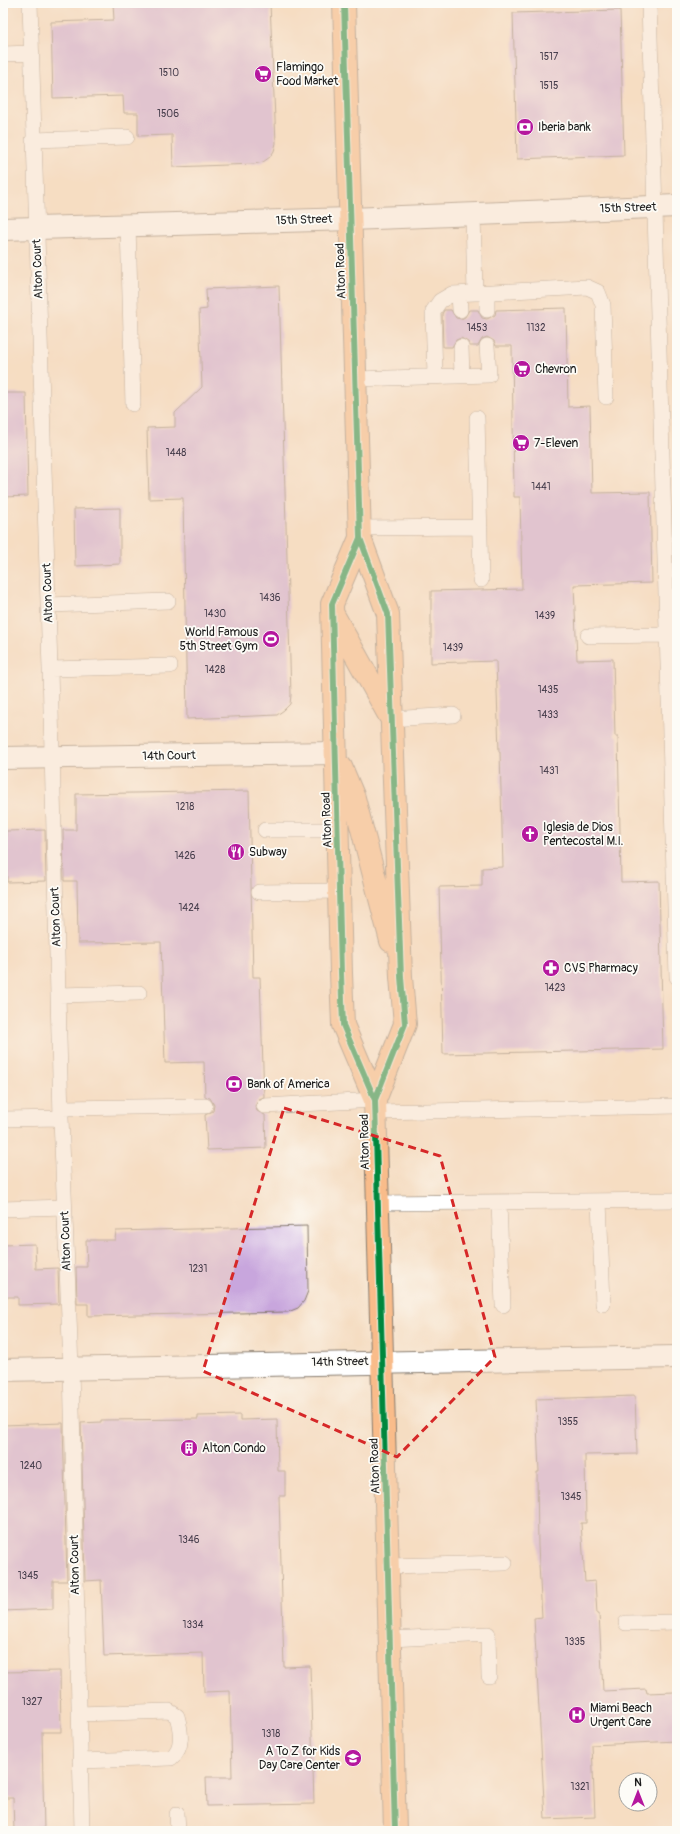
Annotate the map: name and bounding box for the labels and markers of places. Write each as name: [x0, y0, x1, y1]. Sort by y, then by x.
place label: Flamingo Food Market: [276, 60, 338, 89]
supermarket icon: Flamingo Food Market: [253, 64, 273, 84]
bank icon: Iberia bank: [515, 117, 535, 137]
place label: Iberia bank: [538, 120, 591, 135]
supermarket icon: Chevron: [512, 359, 532, 379]
place label: Chevron: [535, 362, 577, 377]
supermarket icon: 7-Eleven: [511, 433, 531, 453]
place label: 7-Eleven: [534, 436, 579, 451]
place label: World Famous 5th Street Gym: [180, 625, 259, 654]
sports icon: World Famous 5th Street Gym: [261, 629, 281, 649]
place label: Iglesia de Dios Pentecostal M.I.: [543, 820, 623, 849]
church icon: Iglesia de Dios Pentecostal M.I.: [520, 824, 540, 844]
restaurant icon: Subway: [226, 842, 246, 862]
place label: Subway: [249, 845, 287, 860]
pharmacy icon: CVS Pharmacy: [541, 958, 561, 978]
place label: CVS Pharmacy: [564, 961, 638, 976]
bank icon: Bank of America: [224, 1074, 244, 1094]
place label: Bank of America: [247, 1077, 330, 1092]
building icon: Alton Condo: [179, 1438, 199, 1458]
place label: Alton Condo: [202, 1441, 266, 1456]
place label: Miami Beach Urgent Care: [590, 1701, 652, 1730]
hospital icon: Miami Beach Urgent Care: [567, 1705, 587, 1725]
place label: A To Z for Kids Day Care Center: [259, 1744, 341, 1773]
school or university icon: A To Z for Kids Day Care Center: [343, 1748, 363, 1768]

